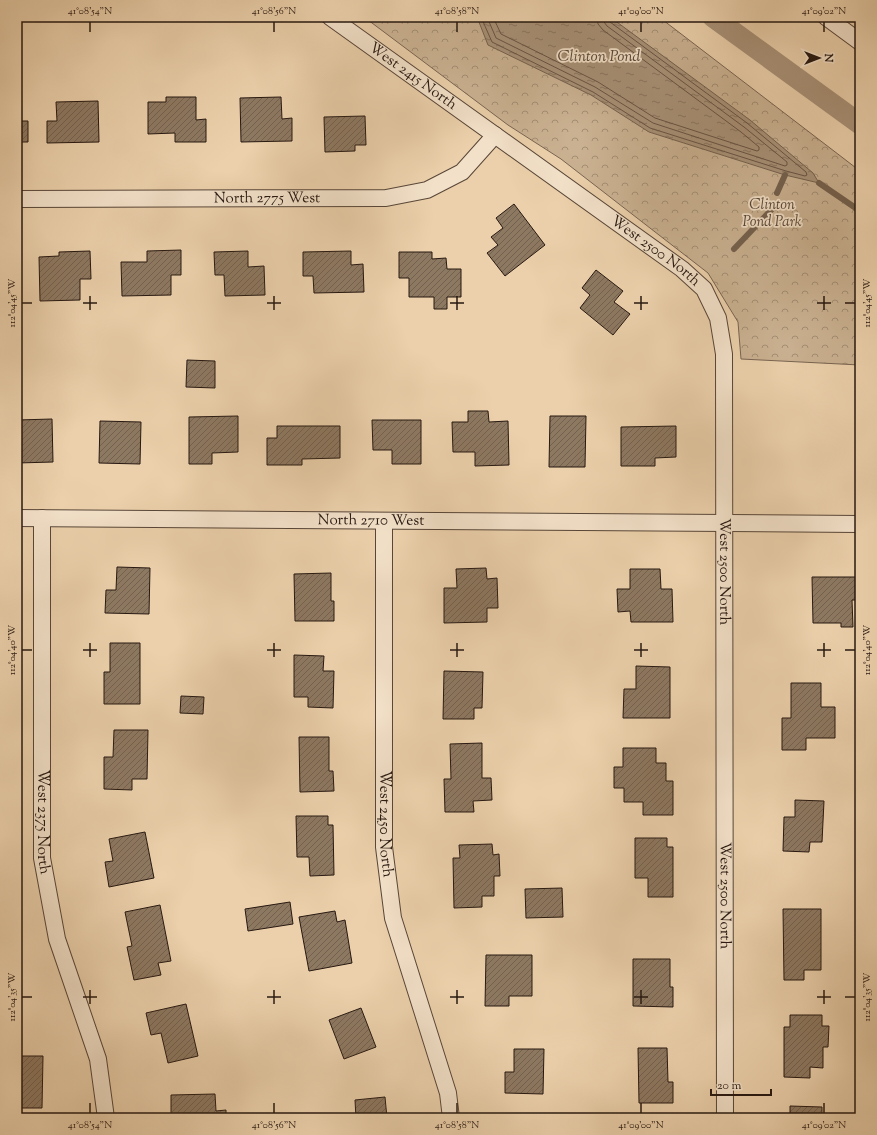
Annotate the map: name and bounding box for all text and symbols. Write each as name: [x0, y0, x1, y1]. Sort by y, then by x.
text: 41°08'54"N: [68, 4, 112, 19]
text: 41°08'56"N: [252, 4, 296, 19]
text: 41°08'58"N: [435, 4, 479, 19]
text: 41°09'00"N: [618, 4, 664, 19]
text: 41°09'02"N: [802, 4, 846, 19]
street label: West 2415 North: [365, 38, 462, 115]
north arrow: [799, 38, 839, 78]
water label: Clinton Pond: [557, 46, 641, 69]
text: N: [820, 53, 836, 63]
street label: North 2775 West: [214, 188, 320, 209]
park label: Clinton Pond Park: [743, 195, 802, 233]
street label: West 2500 North: [606, 211, 705, 292]
text: 112°04'45"W: [5, 279, 20, 327]
text: 112°04'45"W: [860, 279, 875, 327]
street label: North 2710 West: [318, 510, 424, 531]
street label: West 2500 North: [714, 518, 735, 626]
text: 112°04'40"W: [5, 625, 20, 675]
text: 112°04'40"W: [860, 625, 875, 675]
street label: West 2375 North: [32, 770, 55, 876]
street label: West 2450 North: [374, 771, 398, 879]
street label: West 2500 North: [714, 842, 735, 950]
text: 112°04'35"W: [5, 973, 20, 1021]
text: 112°04'35"W: [860, 973, 875, 1021]
scale bar: [711, 1071, 771, 1097]
text: 20 m: [717, 1077, 742, 1095]
text: 41°08'54"N: [68, 1118, 112, 1133]
text: 41°08'56"N: [252, 1118, 296, 1133]
text: 41°08'58"N: [435, 1118, 479, 1133]
text: 41°09'00"N: [618, 1118, 664, 1133]
text: 41°09'02"N: [802, 1118, 846, 1133]

